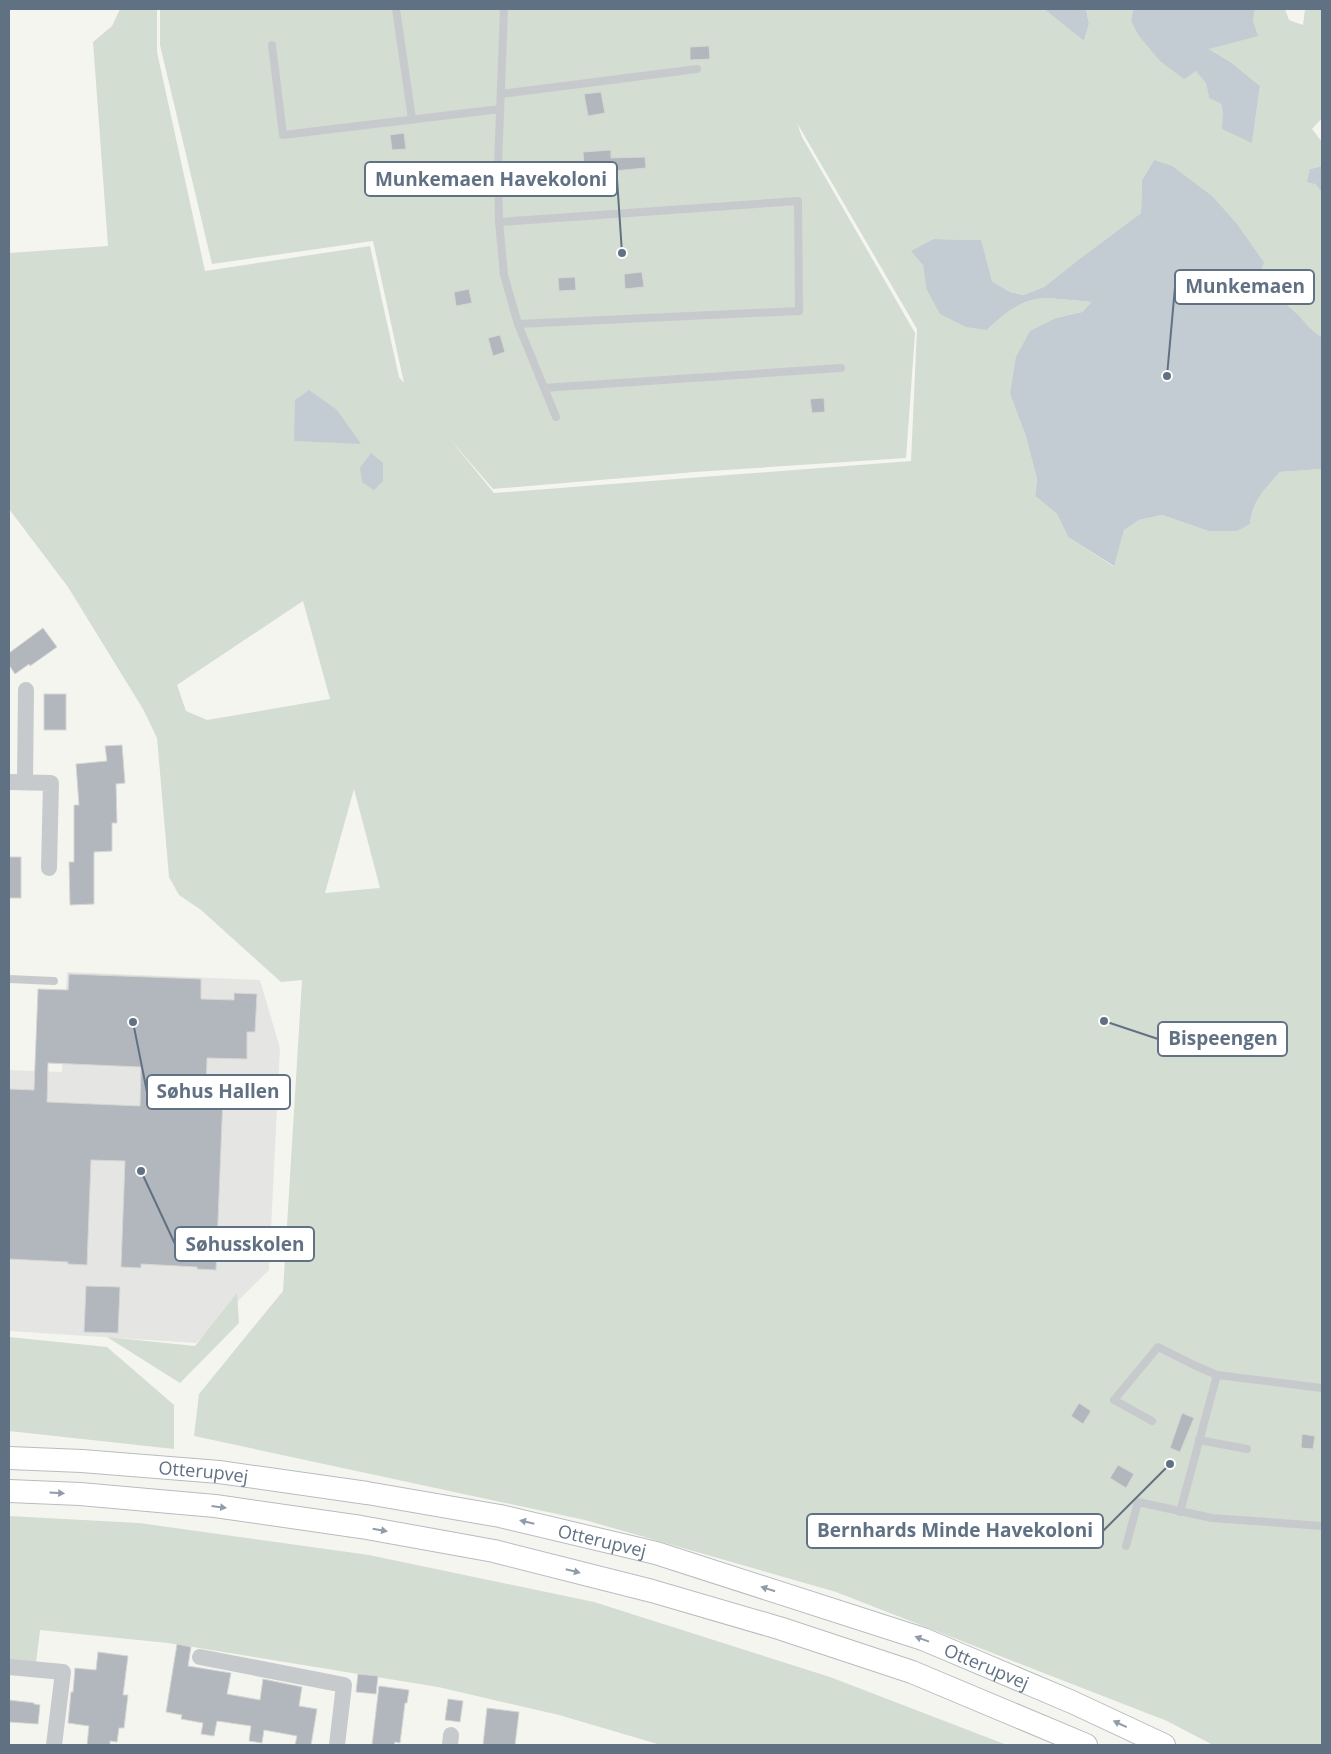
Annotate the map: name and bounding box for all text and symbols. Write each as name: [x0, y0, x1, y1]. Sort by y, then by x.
callout: Munkemaen Havekoloni: [365, 162, 617, 196]
text: Munkemaen Havekoloni: [375, 166, 607, 192]
callout: Munkemaen: [1175, 270, 1314, 304]
text: Munkemaen: [1185, 273, 1305, 299]
callout: Bispeengen: [1158, 1022, 1287, 1056]
text: Bispeengen: [1168, 1025, 1278, 1051]
callout: Søhus Hallen: [147, 1075, 290, 1109]
text: Søhus Hallen: [157, 1078, 279, 1104]
callout: Søhusskolen: [175, 1227, 314, 1261]
text: Søhusskolen: [185, 1231, 305, 1257]
street label: Otterupvej: [158, 1455, 250, 1488]
one-way arrow: [50, 1490, 66, 1498]
one-way arrow: [212, 1503, 228, 1511]
callout: Bernhards Minde Havekoloni: [807, 1514, 1103, 1548]
text: Bernhards Minde Havekoloni: [817, 1517, 1093, 1543]
one-way arrow: [520, 1518, 535, 1526]
street label: Otterupvej: [556, 1518, 649, 1562]
one-way arrow: [373, 1527, 389, 1535]
one-way arrow: [566, 1567, 581, 1575]
one-way arrow: [760, 1584, 775, 1592]
one-way arrow: [914, 1635, 929, 1643]
street label: Otterupvej: [941, 1637, 1033, 1695]
one-way arrow: [1113, 1720, 1127, 1728]

